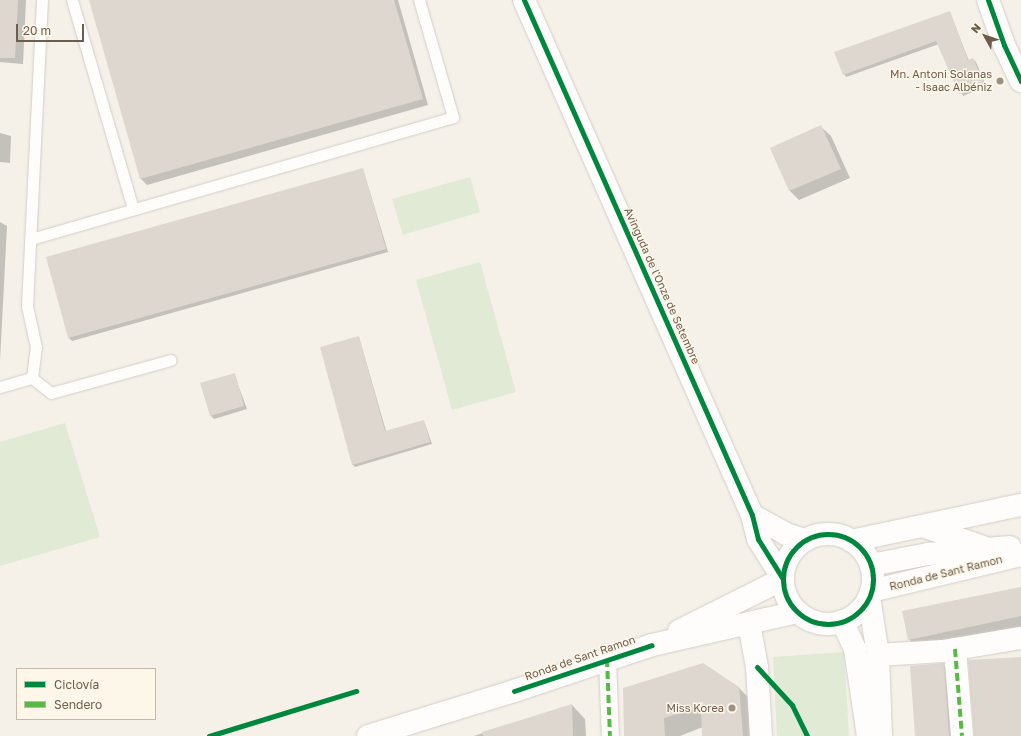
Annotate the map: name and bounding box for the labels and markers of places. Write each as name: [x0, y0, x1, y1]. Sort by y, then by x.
place label: Mn. Antoni Solanas - Isaac Albéniz: [890, 68, 992, 94]
marker: Mn. Antoni Solanas - Isaac Albéniz: [995, 76, 1005, 86]
place label: Miss Korea: [666, 701, 724, 715]
marker: Miss Korea: [727, 703, 737, 713]

